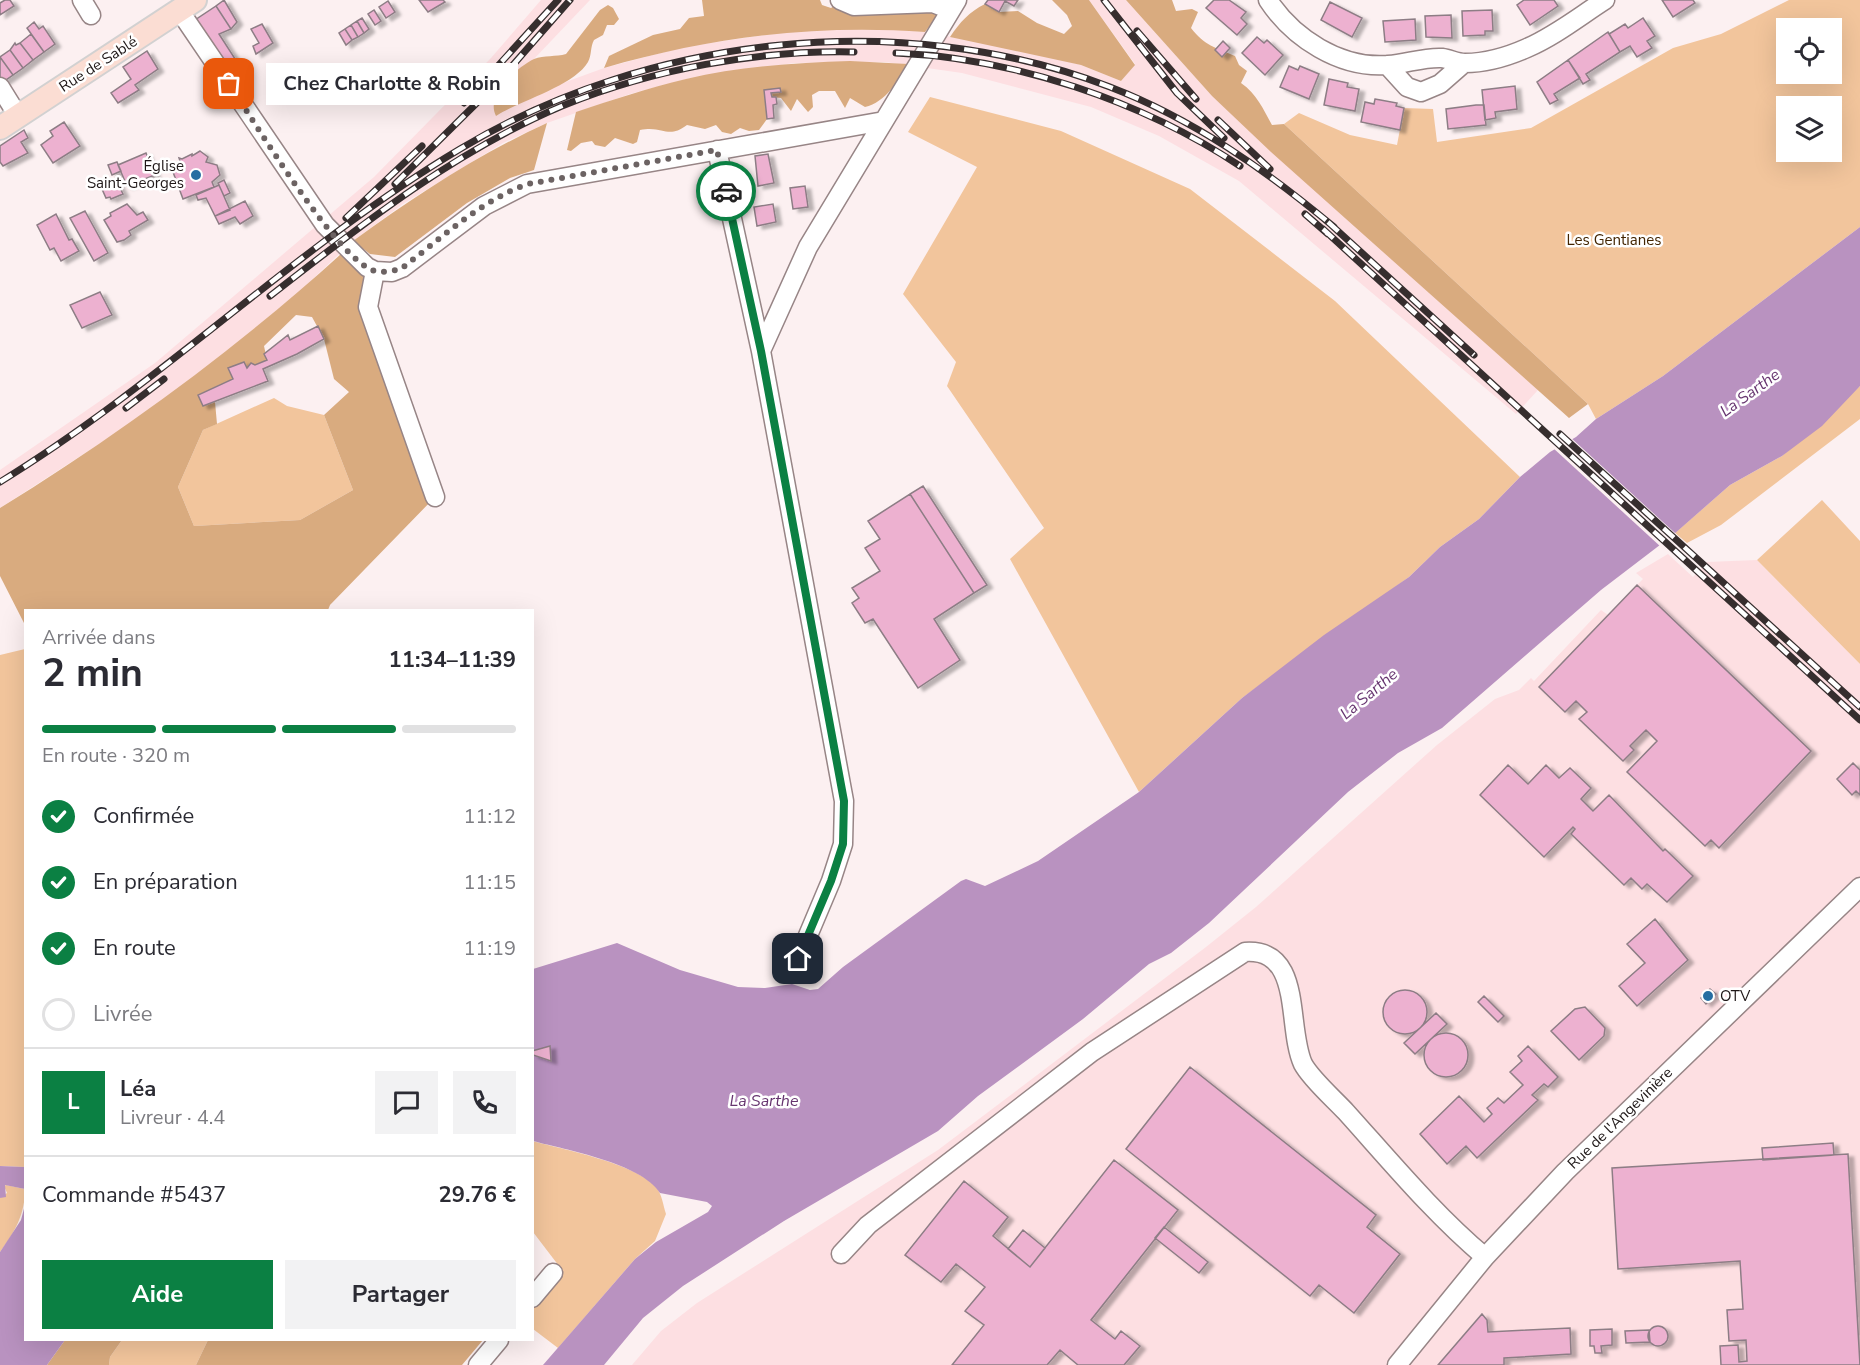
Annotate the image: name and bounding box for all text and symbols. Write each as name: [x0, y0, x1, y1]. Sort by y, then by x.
map controls: [1776, 18, 1842, 162]
button: locate: [1776, 18, 1842, 84]
street label: Rue de Sablé: [55, 31, 141, 97]
pin: [203, 58, 254, 109]
callout: Chez Charlotte & Robin: [265, 63, 517, 105]
icon: bag: [212, 67, 245, 100]
text: Chez Charlotte & Robin: [283, 70, 501, 97]
button: layers: [1776, 96, 1842, 162]
place label: Église Saint-Georges: [87, 156, 184, 193]
courier: [696, 161, 756, 221]
marker: Église Saint-Georges: [189, 168, 203, 182]
icon: car: [710, 175, 743, 208]
park label: Les Gentianes: [1567, 230, 1661, 250]
water label: La Sarthe: [1716, 364, 1785, 422]
text: Arrivée dans: [42, 624, 155, 651]
text: 11:34–11:39: [388, 645, 516, 675]
text: 2 min: [42, 647, 143, 700]
water label: La Sarthe: [1336, 663, 1403, 725]
text: En route · 320 m: [42, 742, 190, 769]
icon: check: [42, 800, 75, 833]
text: Confirmée: [93, 801, 194, 831]
text: 11:12: [463, 803, 516, 830]
icon: check: [42, 866, 75, 899]
text: En préparation: [93, 867, 238, 897]
text: 11:15: [463, 869, 516, 896]
icon: check: [42, 932, 75, 965]
text: En route: [93, 933, 176, 963]
pin: [772, 933, 823, 984]
text: 11:19: [463, 935, 516, 962]
icon: home: [781, 942, 814, 975]
place label: OTV: [1720, 986, 1751, 1006]
marker: OTV: [1701, 989, 1715, 1003]
text: Livrée: [93, 999, 153, 1029]
street label: Rue de l'Angevinière: [1563, 1063, 1677, 1173]
button: chat: [375, 1071, 438, 1134]
button: phone: [453, 1071, 516, 1134]
text: Léa: [120, 1074, 156, 1104]
text: L: [67, 1087, 80, 1117]
water label: La Sarthe: [730, 1090, 799, 1112]
text: Livreur · 4.4: [120, 1104, 225, 1131]
text: Commande #5437: [42, 1180, 226, 1210]
text: 29.76 €: [439, 1180, 516, 1210]
button: Aide: [42, 1260, 273, 1329]
button: Partager: [285, 1260, 516, 1329]

